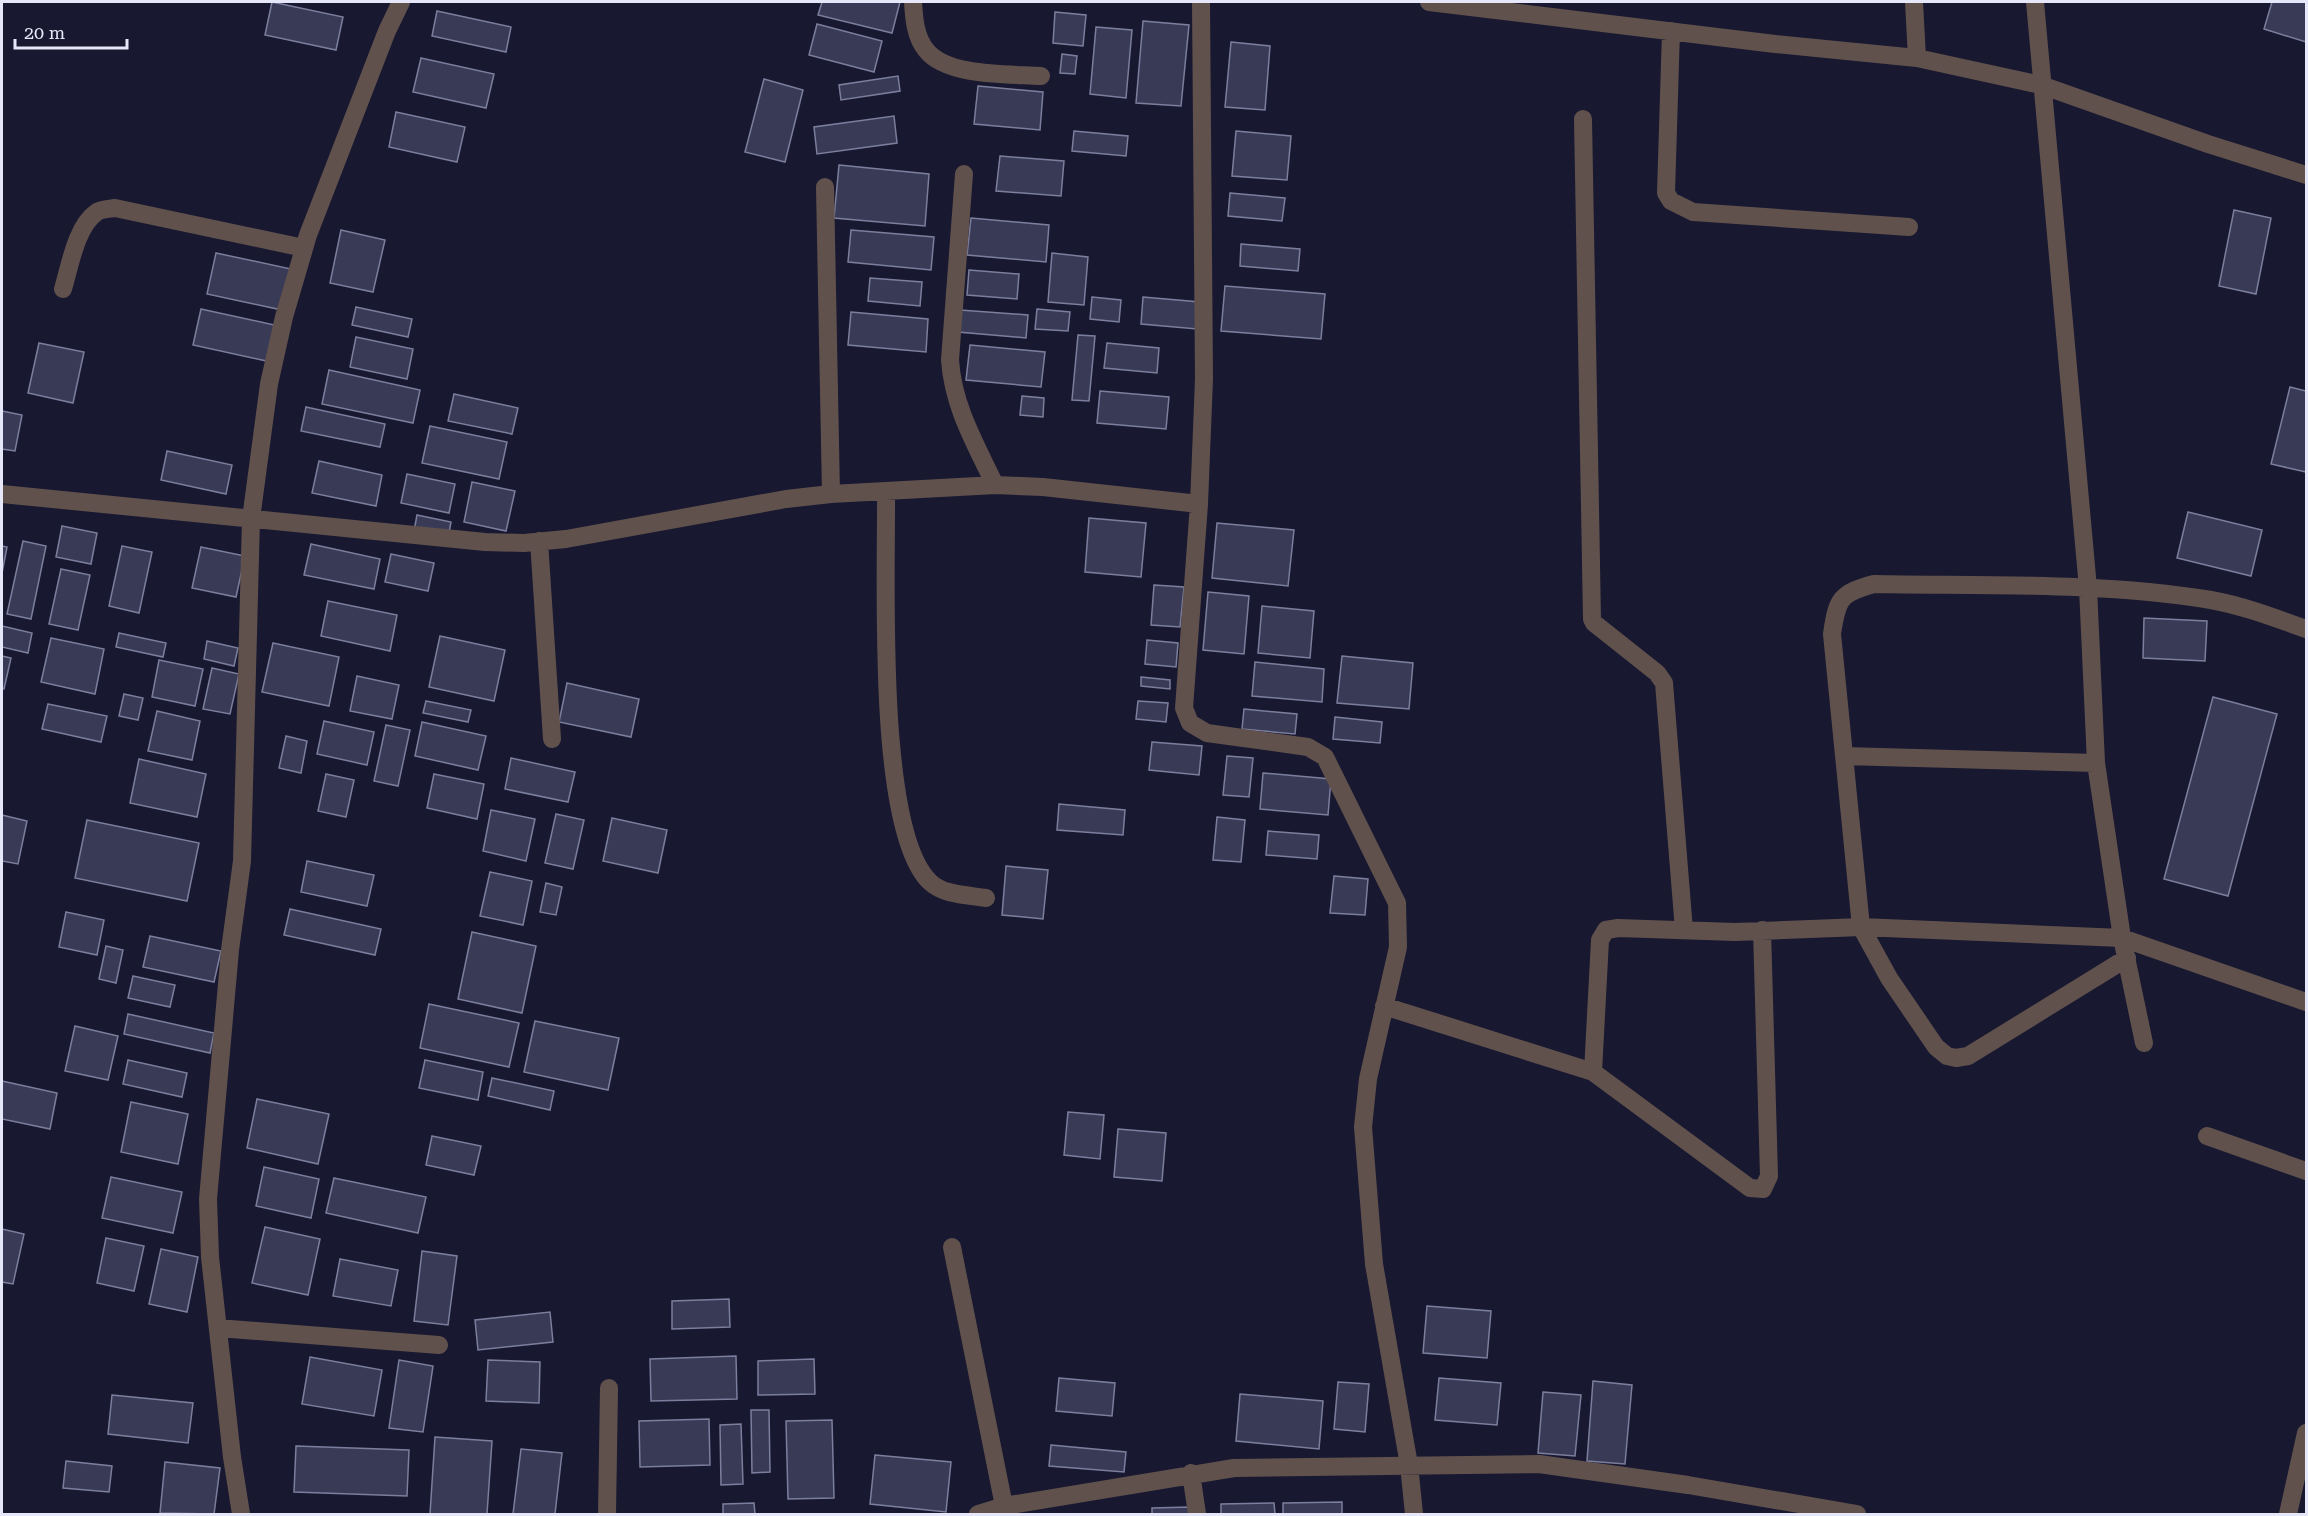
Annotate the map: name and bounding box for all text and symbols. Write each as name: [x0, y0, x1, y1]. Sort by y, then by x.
scale bar: [15, 12, 128, 50]
text: 20 m: [24, 22, 65, 43]

